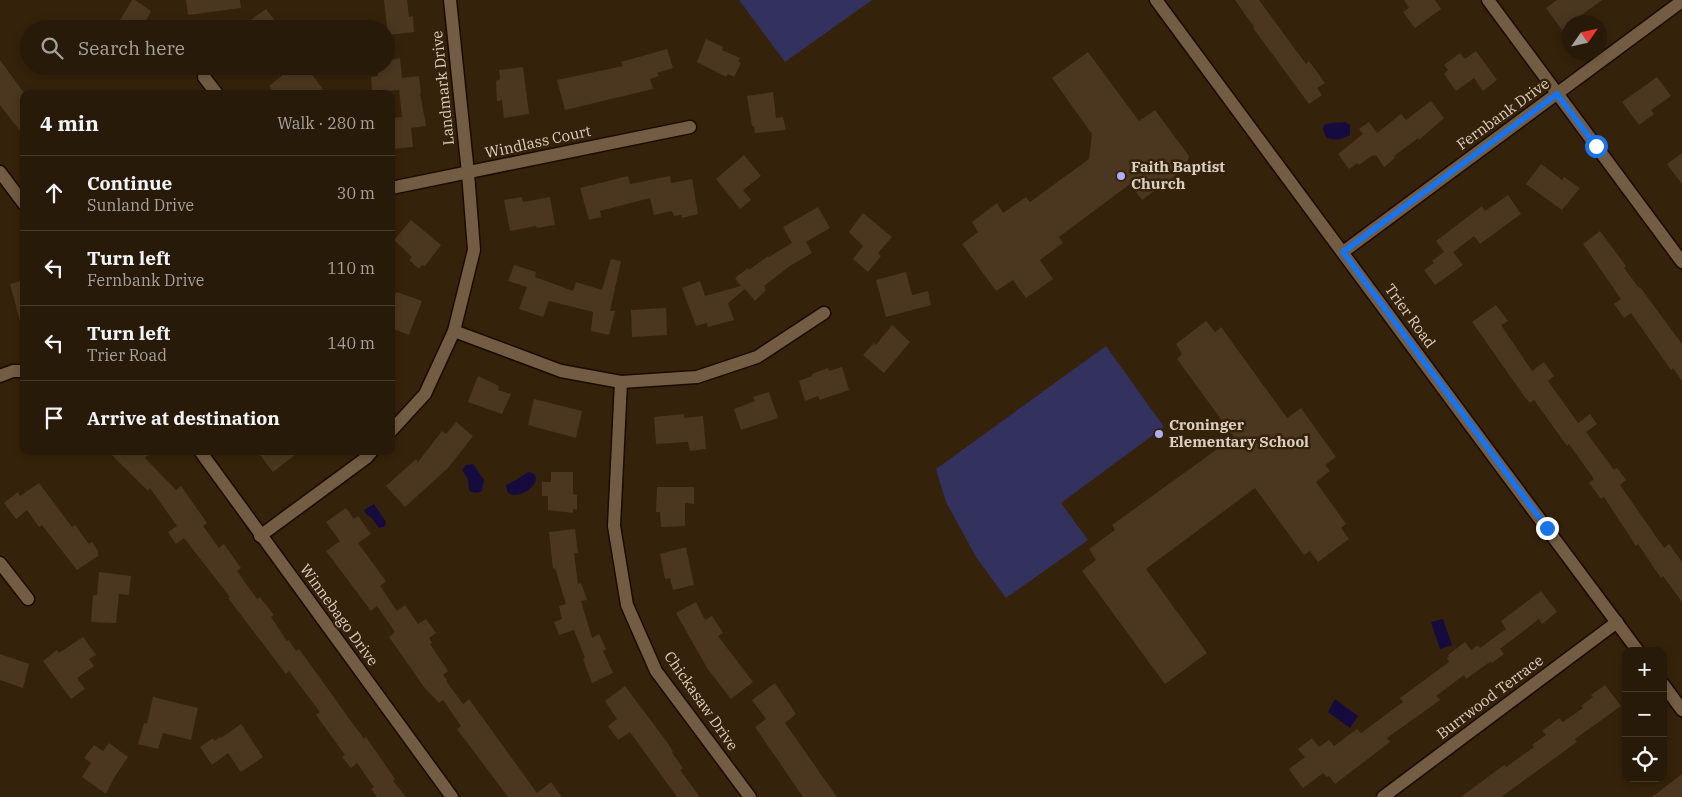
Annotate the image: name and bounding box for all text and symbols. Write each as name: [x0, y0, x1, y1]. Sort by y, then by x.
north arrow: [1562, 15, 1607, 60]
search box: [20, 20, 395, 75]
street label: Landmark Drive: [427, 30, 458, 146]
icon: search: [38, 34, 66, 62]
text: Search here: [78, 36, 185, 60]
street label: Fernbank Drive: [1453, 74, 1553, 154]
text: 4 min: [40, 109, 99, 137]
text: Walk · 280 m: [277, 113, 375, 133]
street label: Windlass Court: [483, 121, 593, 162]
route start: [1585, 135, 1608, 158]
place label: Faith Baptist Church: [1131, 157, 1225, 193]
marker: Faith Baptist Church: [1115, 170, 1127, 182]
text: Continue: [87, 171, 172, 195]
icon: ahead: [40, 179, 68, 207]
text: 30 m: [337, 183, 375, 203]
text: Sunland Drive: [87, 195, 194, 215]
text: Turn left: [87, 246, 170, 270]
icon: left: [40, 254, 68, 282]
text: 110 m: [327, 258, 375, 278]
text: Fernbank Drive: [87, 270, 204, 290]
street label: Trier Road: [1381, 280, 1440, 352]
text: Turn left: [87, 321, 170, 345]
icon: left: [40, 329, 68, 357]
text: 140 m: [327, 333, 375, 353]
text: Trier Road: [87, 345, 167, 365]
icon: arrive: [40, 404, 68, 432]
text: Arrive at destination: [87, 406, 280, 430]
place label: Croninger Elementary School: [1169, 415, 1309, 451]
marker: Croninger Elementary School: [1153, 428, 1165, 440]
route end: [1536, 517, 1559, 540]
street label: Winnebago Drive: [296, 560, 383, 669]
street label: Chickasaw Drive: [660, 647, 743, 754]
map controls: [1622, 647, 1667, 782]
button: +: [1622, 647, 1667, 692]
street label: Burrwood Terrace: [1433, 650, 1547, 743]
button: −: [1622, 692, 1667, 737]
button: locate: [1622, 737, 1667, 782]

